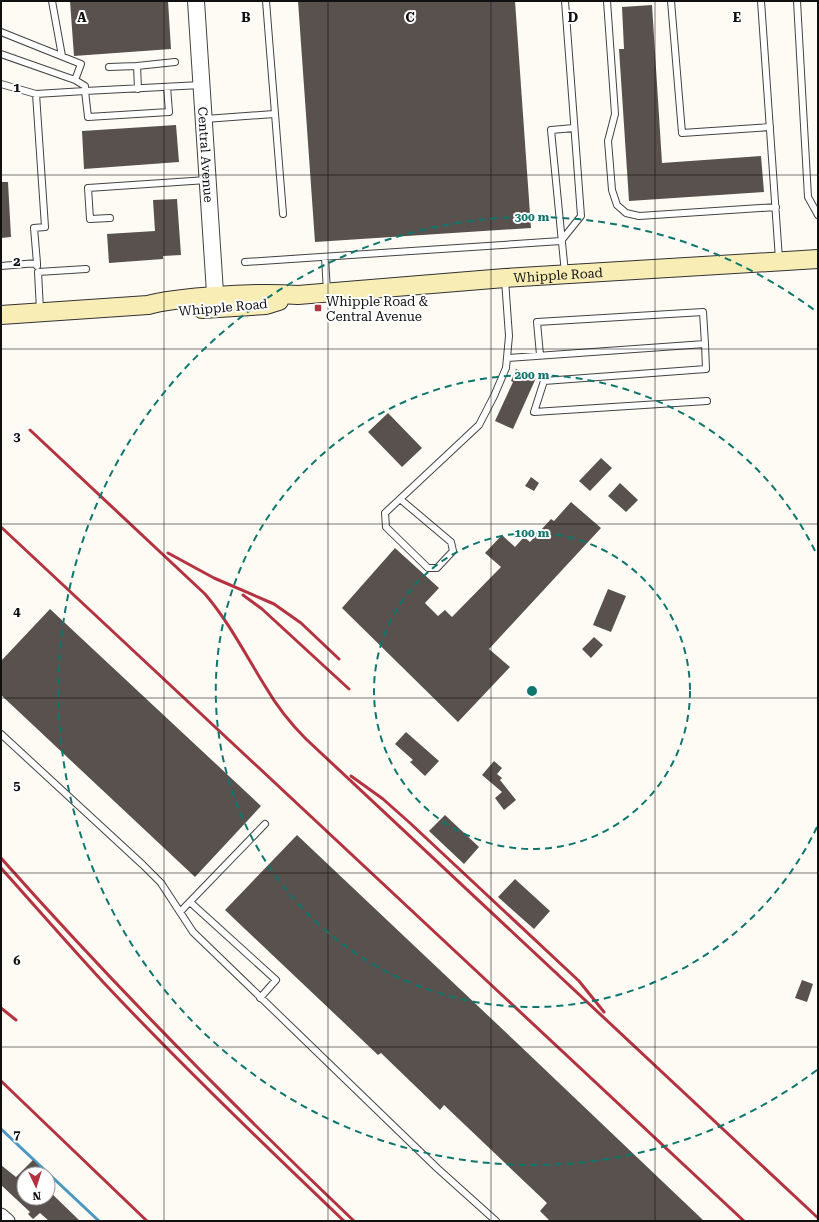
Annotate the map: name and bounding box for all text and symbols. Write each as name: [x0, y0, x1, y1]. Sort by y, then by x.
text: A: [77, 10, 87, 25]
text: B: [241, 10, 251, 25]
text: C: [405, 10, 415, 25]
text: D: [568, 10, 578, 25]
text: E: [733, 10, 741, 25]
text: 1: [13, 80, 21, 95]
street label: Central Avenue: [195, 106, 216, 203]
text: 300 m: [515, 210, 550, 224]
text: 2: [13, 254, 21, 269]
street label: Whipple Road: [513, 265, 604, 285]
place label: Whipple Road & Central Avenue: [326, 294, 429, 324]
street label: Whipple Road: [178, 296, 269, 319]
marker: Whipple Road & Central Avenue: [313, 303, 323, 313]
text: 200 m: [515, 368, 550, 382]
text: 3: [13, 429, 21, 444]
text: 100 m: [515, 526, 550, 540]
text: 4: [13, 604, 21, 619]
centre of rings: [525, 684, 539, 698]
text: 5: [13, 778, 21, 793]
text: 6: [13, 953, 21, 968]
text: 7: [13, 1127, 21, 1142]
north arrow: [16, 1166, 56, 1206]
text: N: [31, 1189, 41, 1202]

